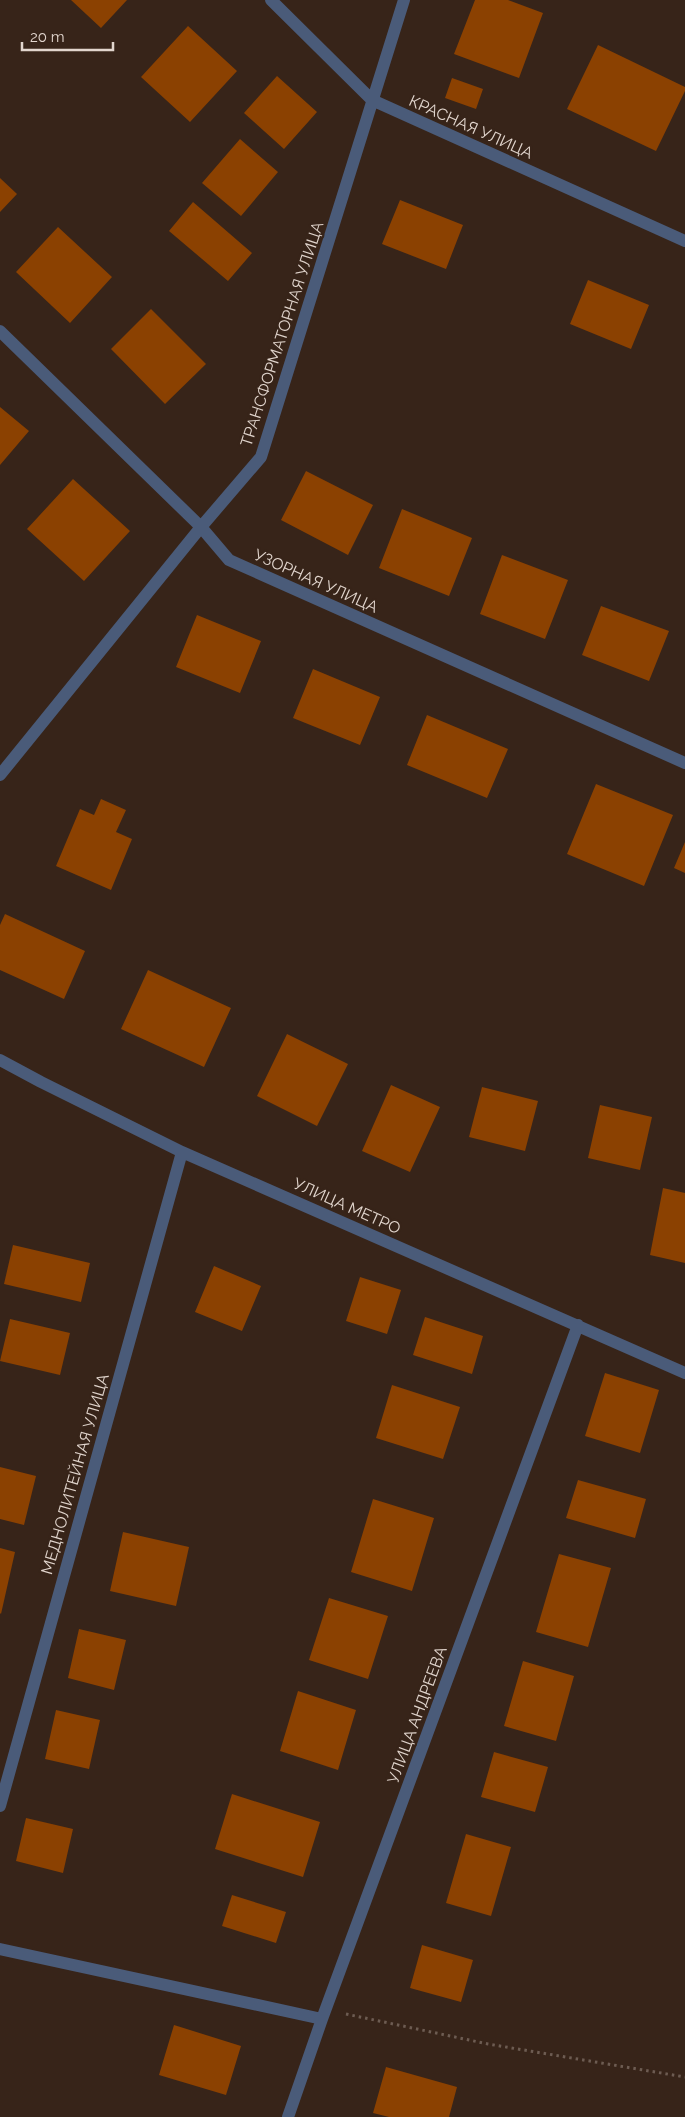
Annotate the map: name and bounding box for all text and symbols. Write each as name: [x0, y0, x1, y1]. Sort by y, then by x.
scale bar: [22, 20, 114, 52]
text: 20 m: [30, 28, 65, 46]
street label: КРАСНАЯ УЛИЦА: [406, 91, 536, 163]
street label: ТРАНСФОРМАТОРНАЯ УЛИЦА: [237, 219, 327, 449]
street label: УЗОРНАЯ УЛИЦА: [251, 545, 381, 617]
street label: УЛИЦА МЕТРО: [290, 1174, 404, 1238]
street label: МЕДНОЛИТЕЙНАЯ УЛИЦА: [37, 1371, 113, 1577]
street label: УЛИЦА АНДРЕЕВА: [383, 1644, 451, 1786]

